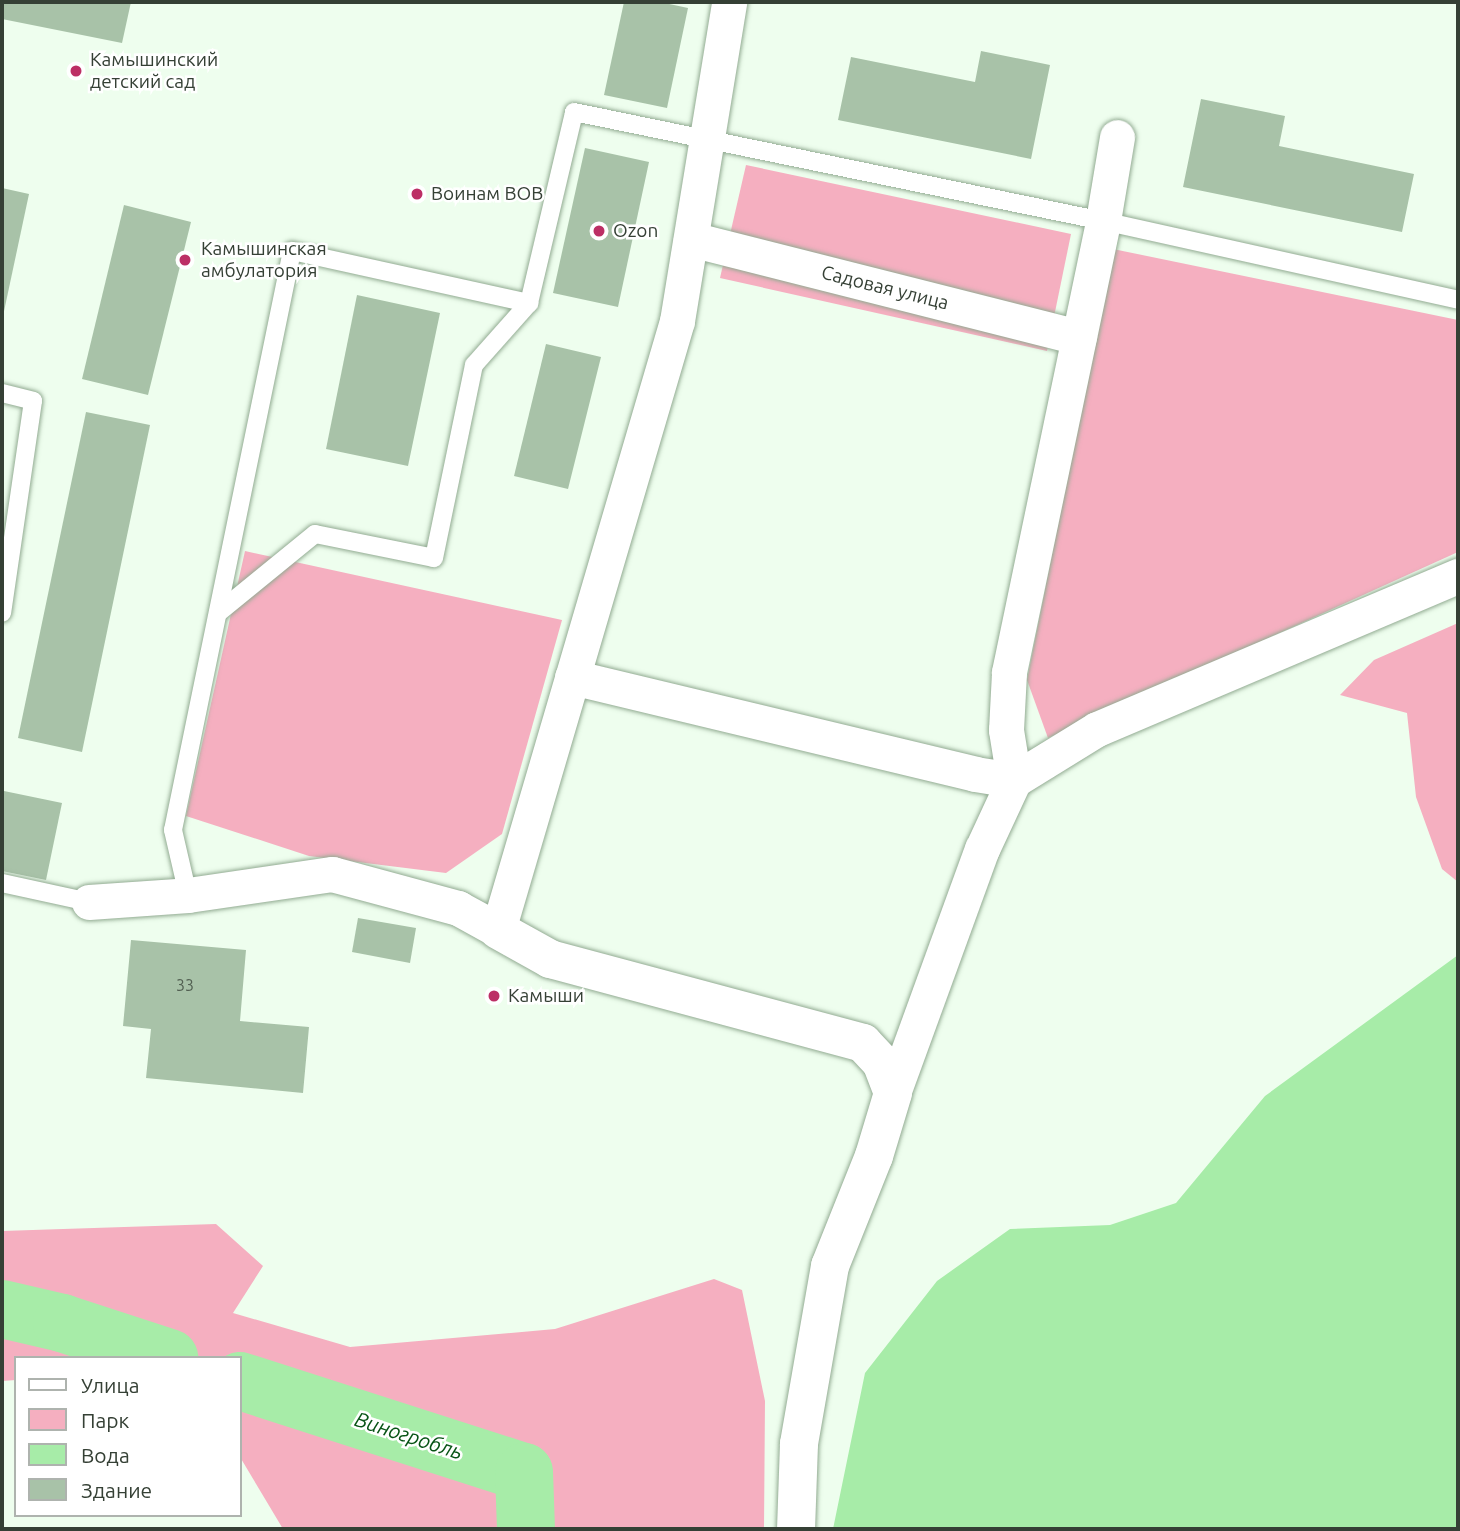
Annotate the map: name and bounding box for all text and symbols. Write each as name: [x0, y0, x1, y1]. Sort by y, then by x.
place label: Камышинский детский сад: [90, 49, 218, 93]
marker: Камышинский детский сад: [68, 63, 84, 79]
place label: Воинам ВОВ: [431, 183, 543, 205]
marker: Воинам ВОВ: [409, 186, 425, 202]
place label: Ozon: [613, 220, 658, 242]
marker: Ozon: [591, 223, 607, 239]
place label: Камышинская амбулатория: [201, 238, 327, 282]
marker: Камышинская амбулатория: [175, 250, 195, 270]
street label: Садовая улица: [819, 261, 951, 315]
house number: 33: [176, 975, 194, 995]
place label: Камыши: [508, 985, 584, 1007]
marker: Камыши: [486, 988, 502, 1004]
legend: [14, 1356, 242, 1517]
text: Улица: [81, 1373, 139, 1397]
water label: Виногробль: [352, 1406, 466, 1464]
text: Парк: [81, 1408, 129, 1432]
text: Вода: [81, 1443, 130, 1467]
text: Здание: [81, 1478, 152, 1502]

